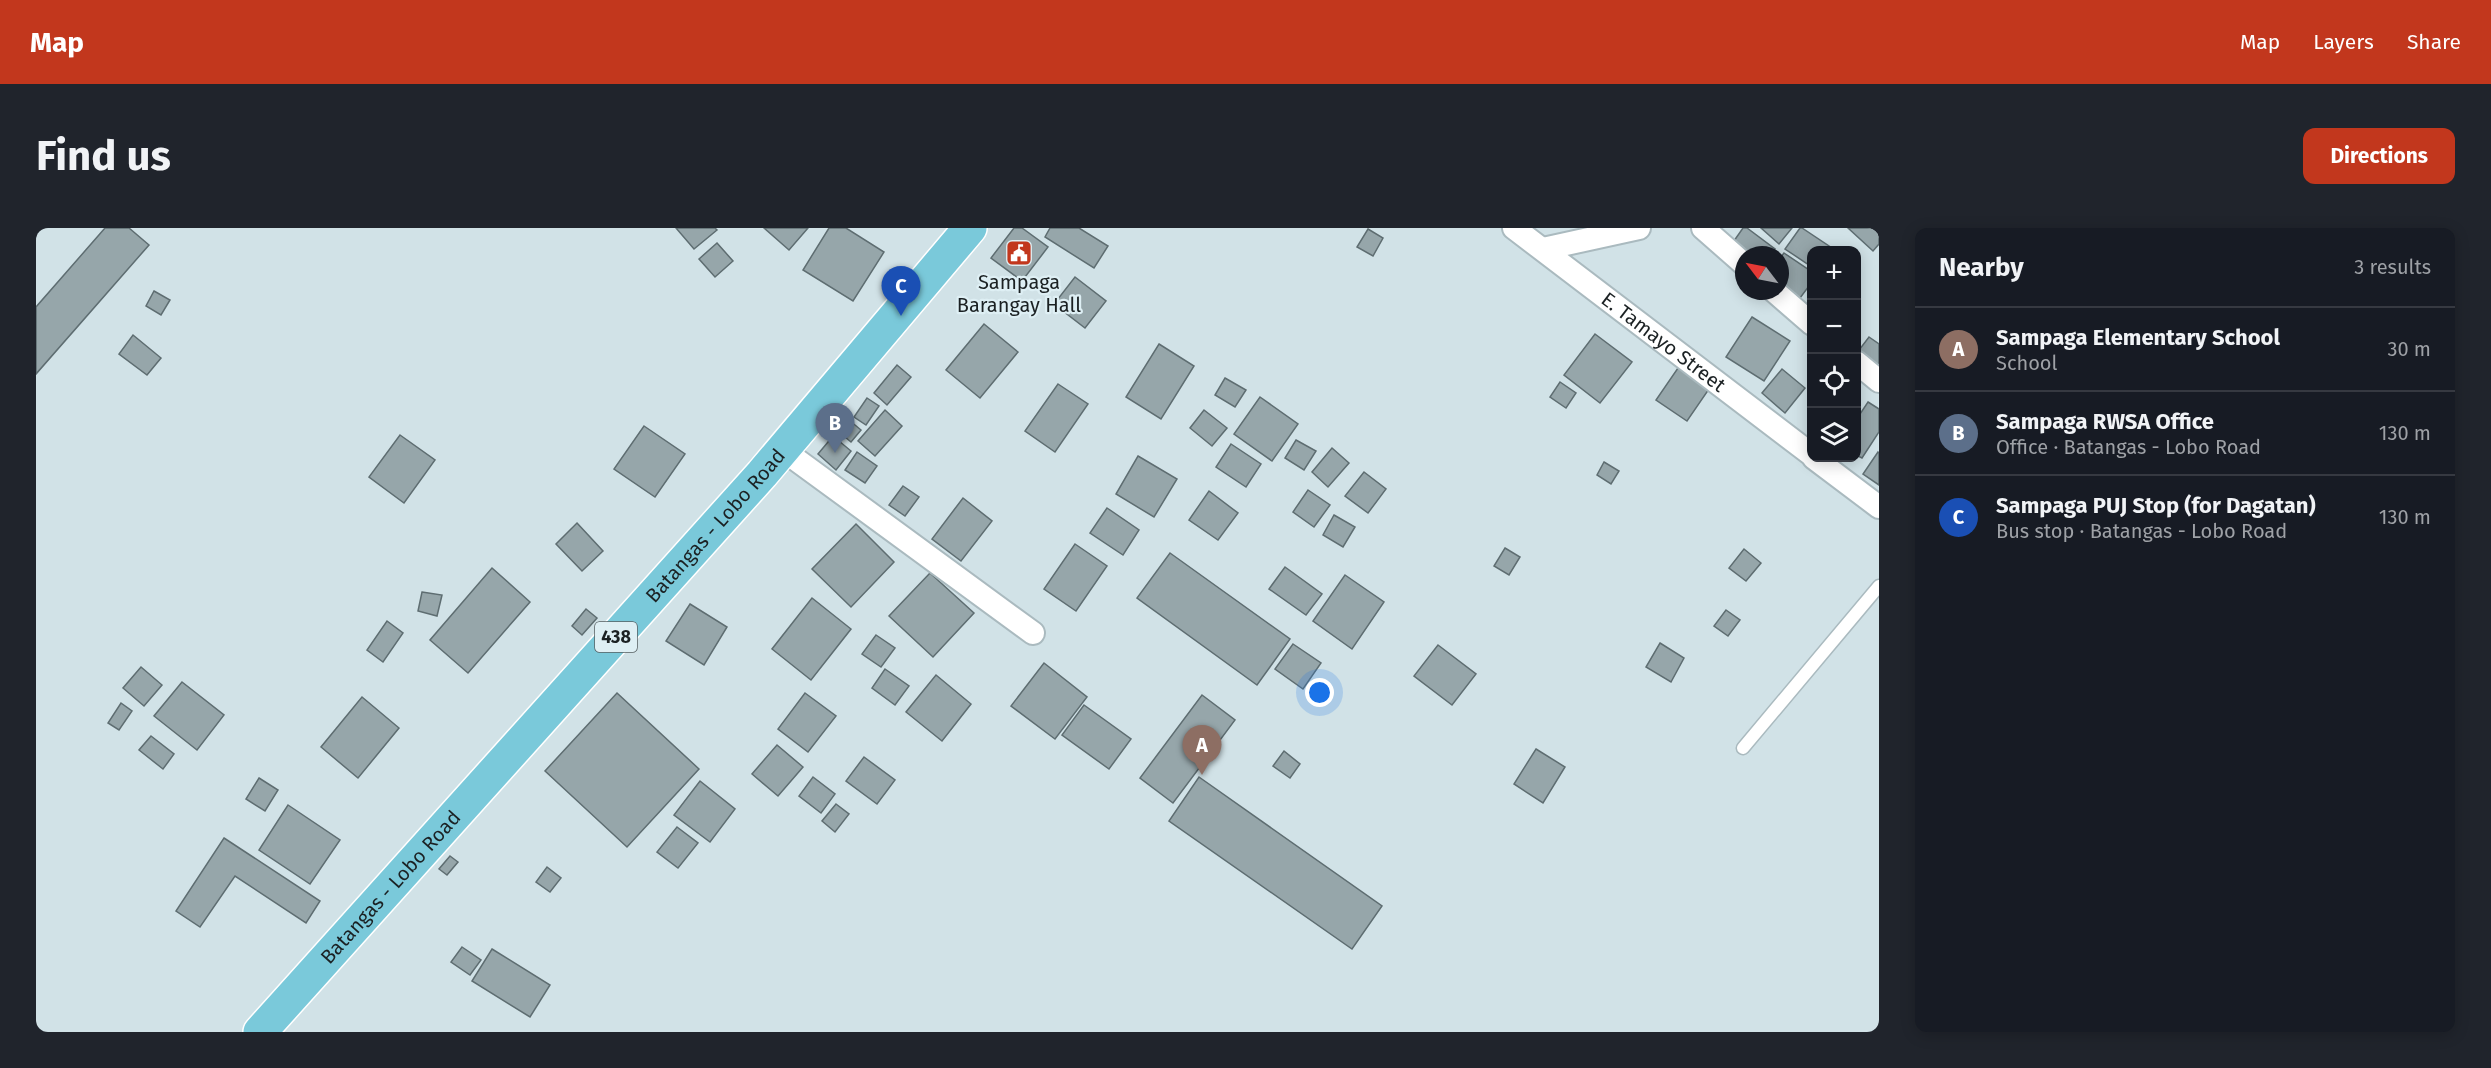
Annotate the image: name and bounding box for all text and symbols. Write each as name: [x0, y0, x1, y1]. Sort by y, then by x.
text: Map: [30, 26, 84, 59]
text: Map: [2240, 29, 2280, 55]
text: Layers: [2313, 29, 2374, 55]
text: Share: [2407, 29, 2461, 55]
button: Directions: [2303, 128, 2455, 184]
text: Find us: [36, 131, 171, 181]
public building icon: Sampaga Barangay Hall: [1004, 238, 1034, 268]
north arrow: [1735, 246, 1789, 300]
map controls: [1807, 246, 1861, 462]
button: +: [1807, 246, 1861, 300]
text: Nearby: [1939, 252, 2024, 283]
text: 3 results: [2354, 255, 2431, 279]
pin: C: [882, 266, 920, 316]
place label: Sampaga Barangay Hall: [957, 270, 1081, 317]
street label: E. Tamayo Street: [1597, 287, 1731, 397]
button: −: [1807, 300, 1861, 354]
text: Sampaga Elementary School: [1996, 324, 2280, 351]
text: A: [1953, 337, 1964, 361]
text: 30 m: [2387, 337, 2431, 361]
text: School: [1996, 351, 2057, 375]
button: locate: [1807, 354, 1861, 408]
pin: B: [816, 404, 854, 453]
button: layers: [1807, 408, 1861, 462]
text: Sampaga RWSA Office: [1996, 408, 2214, 435]
text: B: [1952, 421, 1965, 445]
text: 130 m: [2379, 421, 2431, 445]
text: Office · Batangas - Lobo Road: [1996, 435, 2261, 459]
street label: Batangas - Lobo Road: [640, 444, 790, 607]
text: Sampaga PUJ Stop (for Dagatan): [1996, 492, 2316, 519]
text: C: [1953, 505, 1964, 529]
text: 130 m: [2379, 505, 2431, 529]
text: Bus stop · Batangas - Lobo Road: [1996, 519, 2287, 543]
road number: 438: [595, 622, 637, 652]
your location: [1305, 678, 1334, 707]
pin: A: [1182, 726, 1222, 775]
street label: Batangas - Lobo Road: [315, 806, 465, 969]

